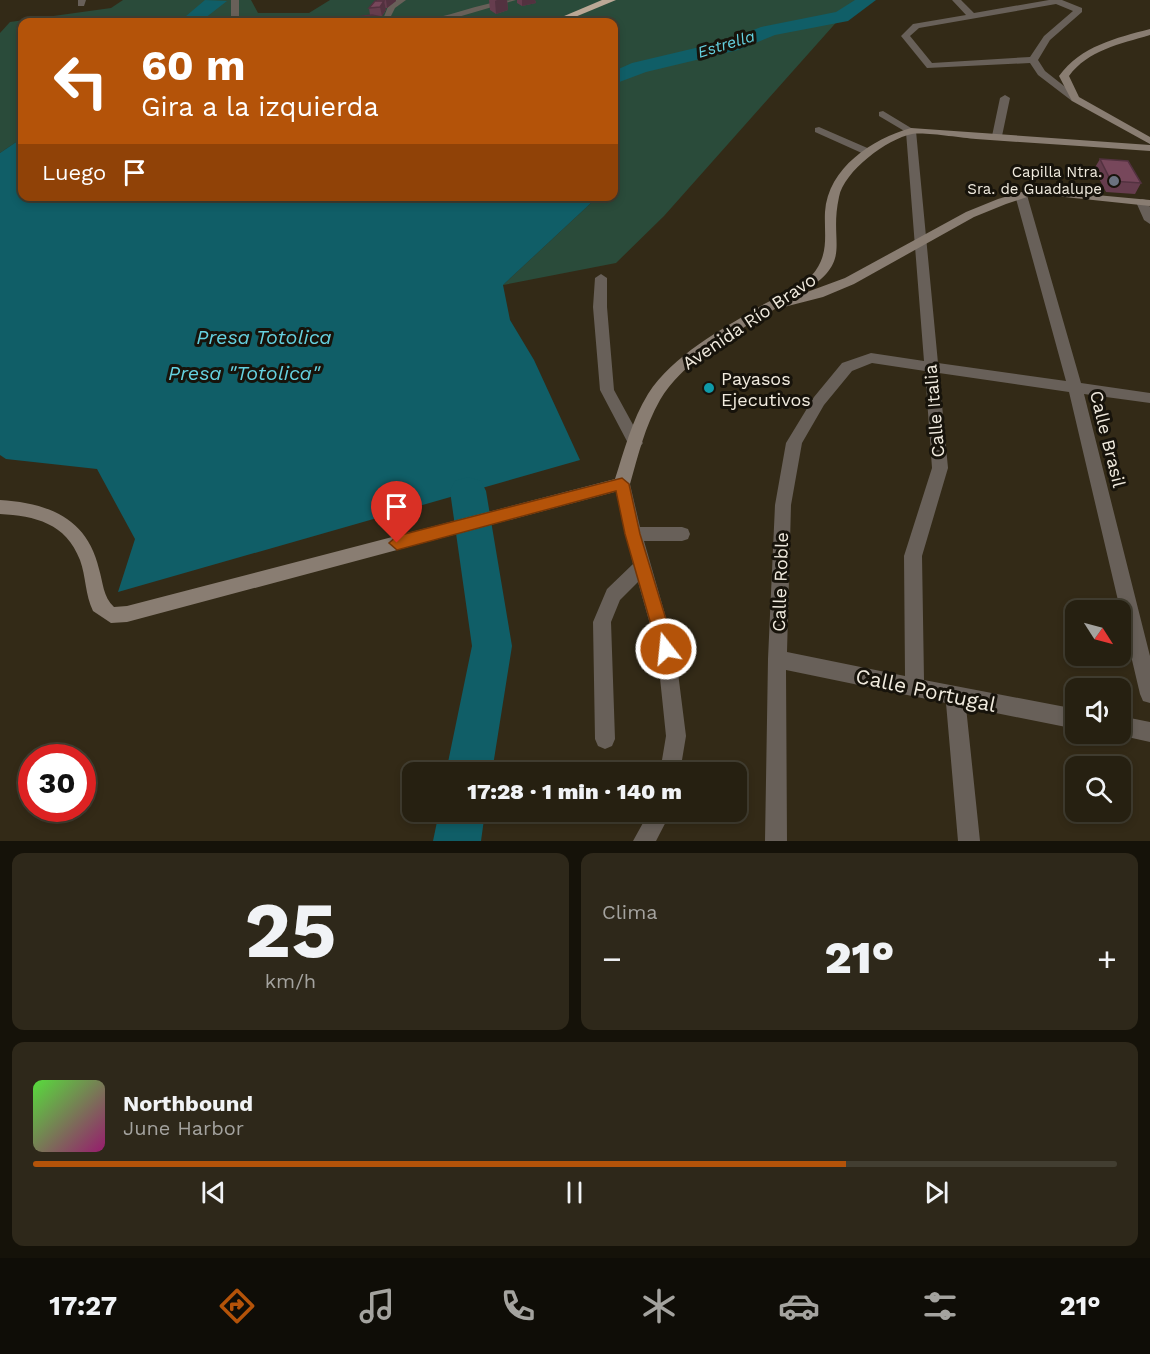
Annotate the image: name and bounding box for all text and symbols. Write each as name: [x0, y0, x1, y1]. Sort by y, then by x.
water label: Estrella: [695, 26, 757, 62]
text: 60 m: [141, 41, 245, 90]
icon: left: [42, 42, 120, 120]
text: Gira a la izquierda: [141, 91, 379, 123]
icon: arrive: [118, 156, 151, 189]
text: Luego: [42, 160, 106, 185]
place label: Capilla Ntra. Sra. de Guadalupe: [967, 163, 1102, 198]
marker: Capilla Ntra. Sra. de Guadalupe: [1107, 174, 1121, 188]
street label: Avenida Río Bravo: [678, 268, 820, 374]
water label: Presa Totolica: [196, 325, 332, 349]
water label: Presa "Totolica": [168, 361, 321, 385]
street label: Calle Italia: [919, 363, 949, 459]
place label: Payasos Ejecutivos: [721, 368, 811, 410]
marker: Payasos Ejecutivos: [702, 381, 716, 395]
street label: Calle Brasil: [1086, 388, 1130, 490]
pin: [371, 481, 422, 543]
icon: arrive: [380, 490, 413, 523]
street label: Calle Roble: [768, 532, 792, 632]
north arrow: [1065, 600, 1131, 666]
map controls: [1065, 600, 1131, 822]
position arrow: [634, 617, 698, 681]
street label: Calle Portugal: [854, 663, 999, 717]
button: sound: [1065, 678, 1131, 744]
speed limit sign: 30: [18, 744, 96, 822]
button: search: [1065, 756, 1131, 822]
text: 17:28 · 1 min · 140 m: [467, 779, 682, 804]
text: 25: [245, 884, 336, 976]
text: Clima: [602, 900, 658, 924]
text: 21°: [825, 931, 894, 984]
text: −: [602, 939, 622, 978]
text: +: [1097, 939, 1117, 978]
text: km/h: [265, 969, 316, 993]
text: Northbound: [123, 1091, 253, 1116]
text: June Harbor: [123, 1116, 244, 1140]
icon: previous: [197, 1176, 230, 1209]
icon: pause: [558, 1176, 591, 1209]
icon: next: [920, 1176, 953, 1209]
icon: directions: [216, 1285, 258, 1327]
icon: music: [356, 1285, 398, 1327]
icon: phone: [497, 1285, 539, 1327]
icon: climate: [638, 1285, 680, 1327]
icon: car: [778, 1285, 820, 1327]
icon: filters: [919, 1285, 961, 1327]
text: 17:27: [49, 1290, 117, 1322]
text: 21°: [1060, 1290, 1101, 1322]

